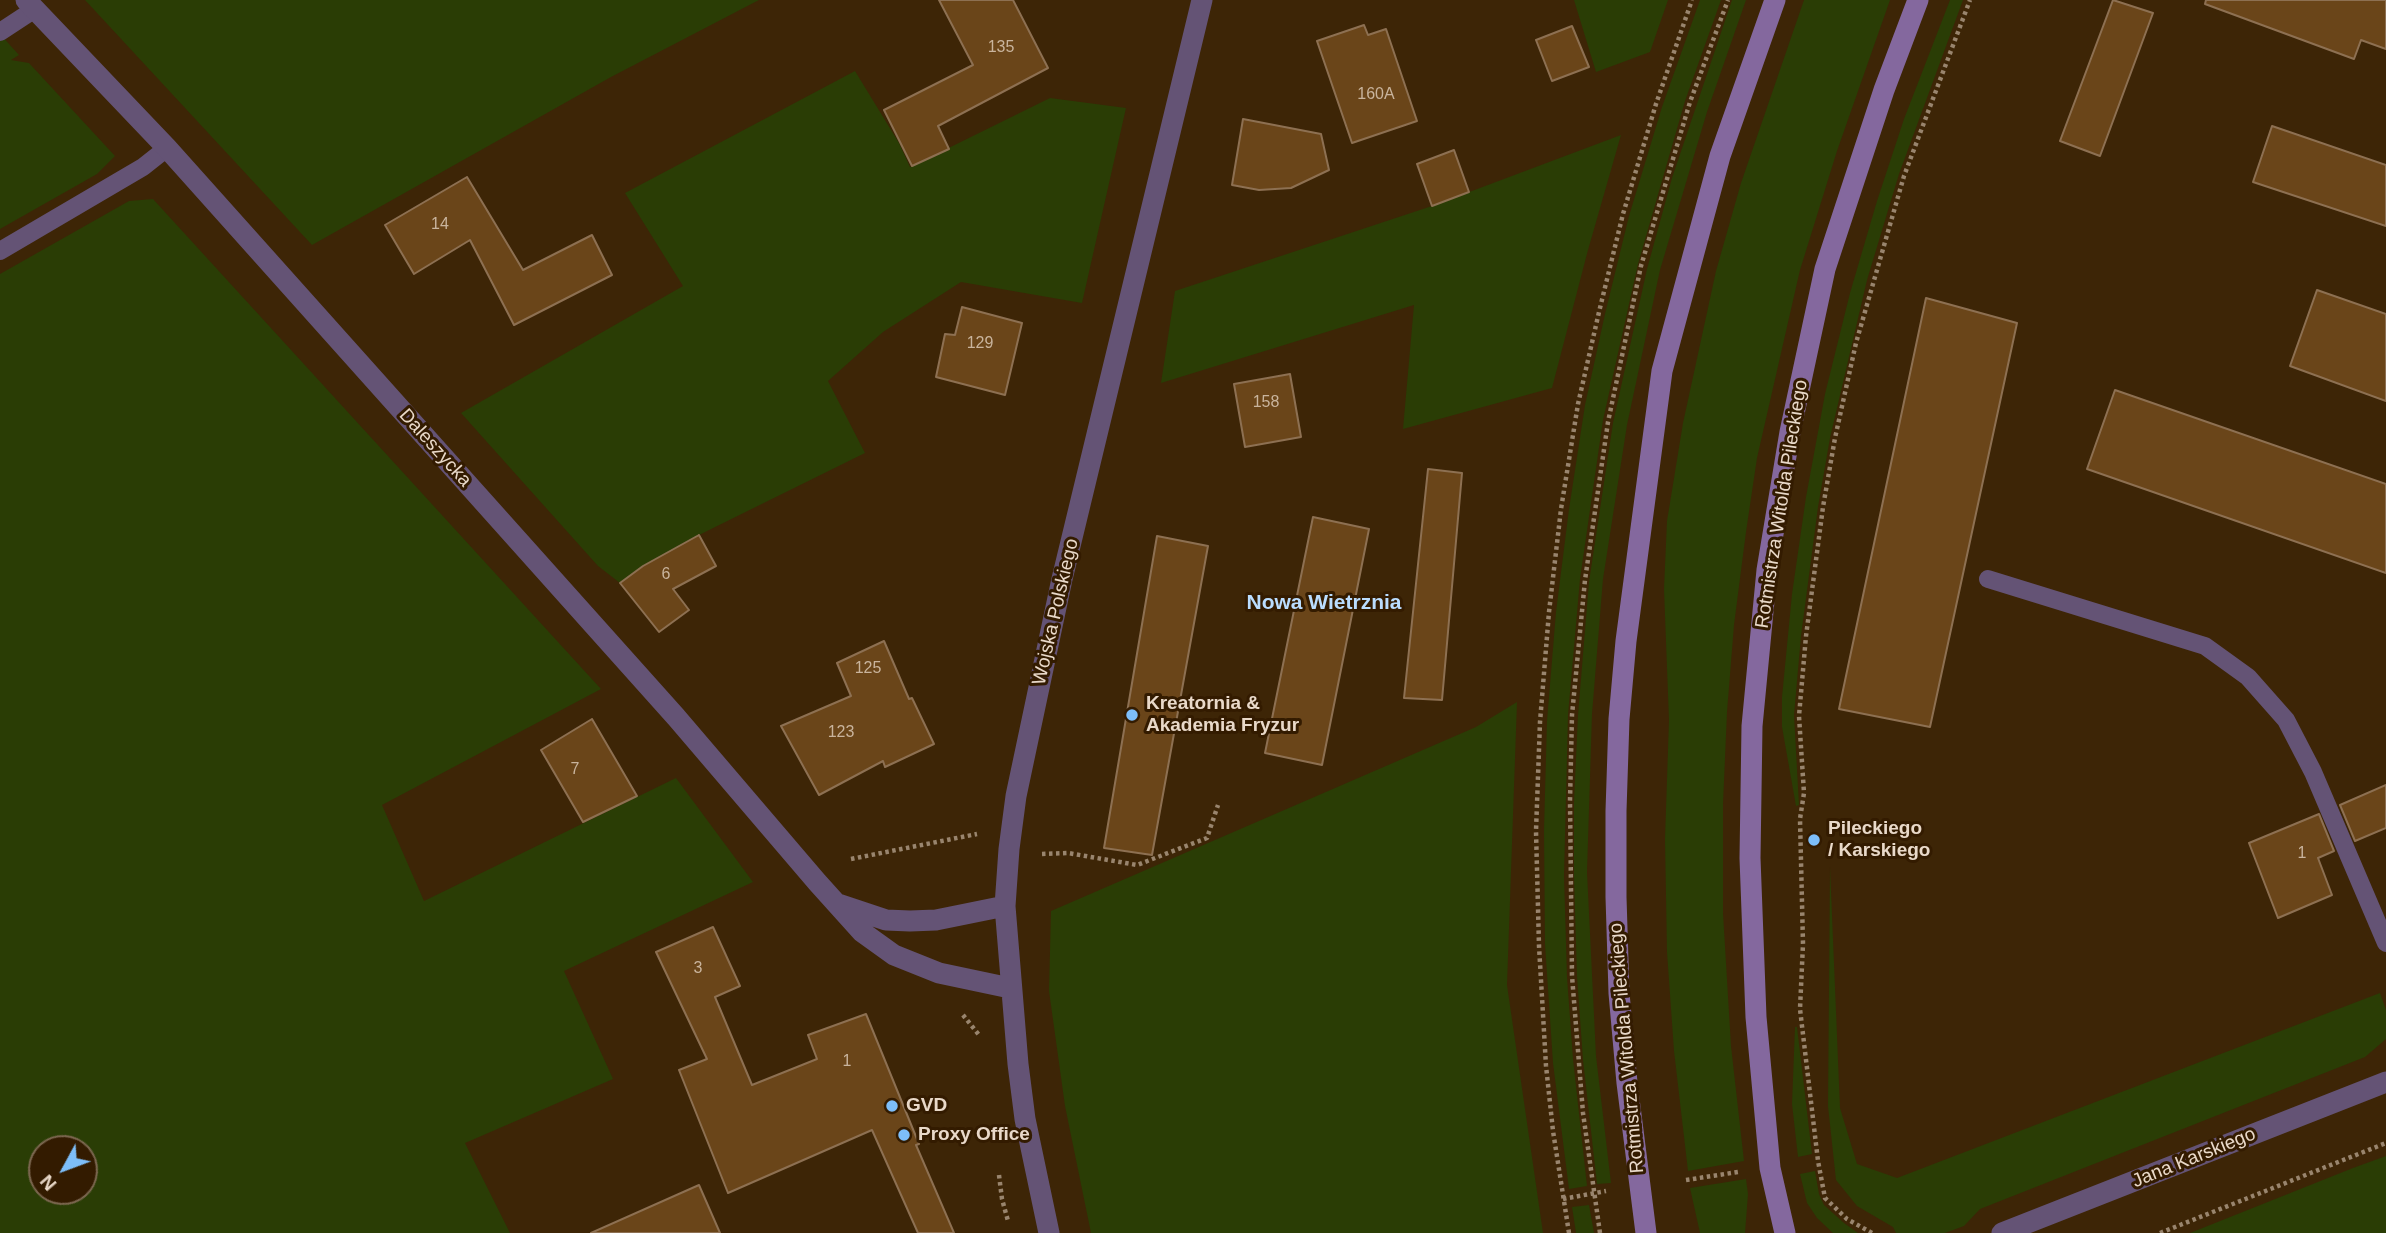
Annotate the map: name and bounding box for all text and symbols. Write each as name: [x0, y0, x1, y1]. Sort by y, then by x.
house number: 135: [988, 38, 1014, 58]
house number: 160A: [1357, 85, 1395, 105]
house number: 14: [431, 215, 449, 235]
house number: 129: [967, 334, 993, 354]
street label: Rotmistrza Witolda Pileckiego: [1751, 378, 1813, 630]
house number: 158: [1253, 393, 1279, 413]
street label: Daleszycka: [394, 404, 476, 492]
street label: Wojska Polskiego: [1028, 537, 1084, 687]
house number: 6: [662, 565, 670, 585]
district label: Nowa Wietrznia: [1247, 590, 1401, 616]
house number: 125: [855, 659, 881, 679]
place label: Kreatornia & Akademia Fryzur: [1146, 693, 1299, 737]
marker: Kreatornia & Akademia Fryzur: [1124, 707, 1140, 723]
house number: 123: [828, 723, 854, 743]
house number: 7: [571, 760, 579, 780]
place label: Pileckiego / Karskiego: [1828, 818, 1930, 862]
marker: Pileckiego / Karskiego: [1806, 832, 1822, 848]
house number: 1: [2298, 844, 2306, 864]
street label: Rotmistrza Witolda Pileckiego: [1605, 922, 1649, 1174]
house number: 3: [694, 959, 702, 979]
house number: 1: [843, 1052, 851, 1072]
place label: GVD: [906, 1095, 947, 1117]
marker: GVD: [884, 1098, 900, 1114]
street label: Jana Karskiego: [2129, 1123, 2259, 1193]
place label: Proxy Office: [918, 1124, 1030, 1146]
marker: Proxy Office: [896, 1127, 912, 1143]
north arrow: [28, 1135, 98, 1205]
text: N: [36, 1171, 61, 1195]

